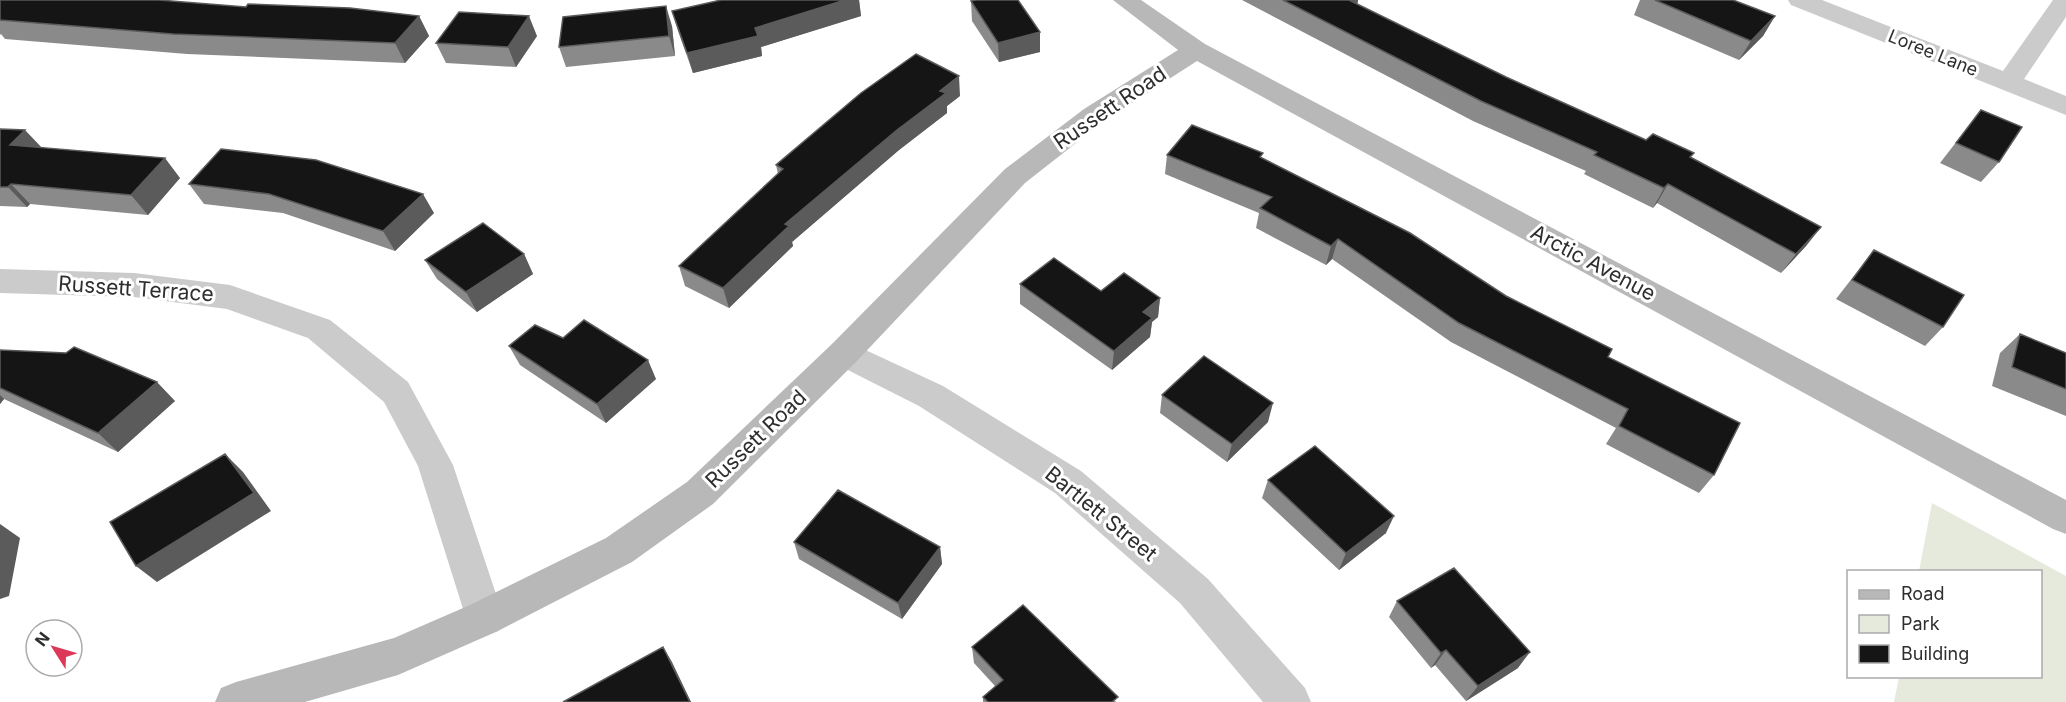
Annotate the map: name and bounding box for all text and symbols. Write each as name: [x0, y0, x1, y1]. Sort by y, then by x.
street label: Loree Lane: [1885, 25, 1981, 80]
street label: Russett Road: [1049, 61, 1171, 154]
street label: Arctic Avenue: [1527, 219, 1660, 306]
street label: Russett Terrace: [57, 271, 215, 306]
street label: Russett Road: [700, 384, 811, 493]
street label: Bartlett Street: [1040, 461, 1162, 566]
legend: [1847, 570, 2042, 678]
text: Road: [1901, 583, 1944, 604]
text: Park: [1901, 613, 1940, 634]
north arrow: [24, 618, 84, 678]
text: N: [30, 628, 54, 650]
text: Building: [1901, 643, 1969, 664]

